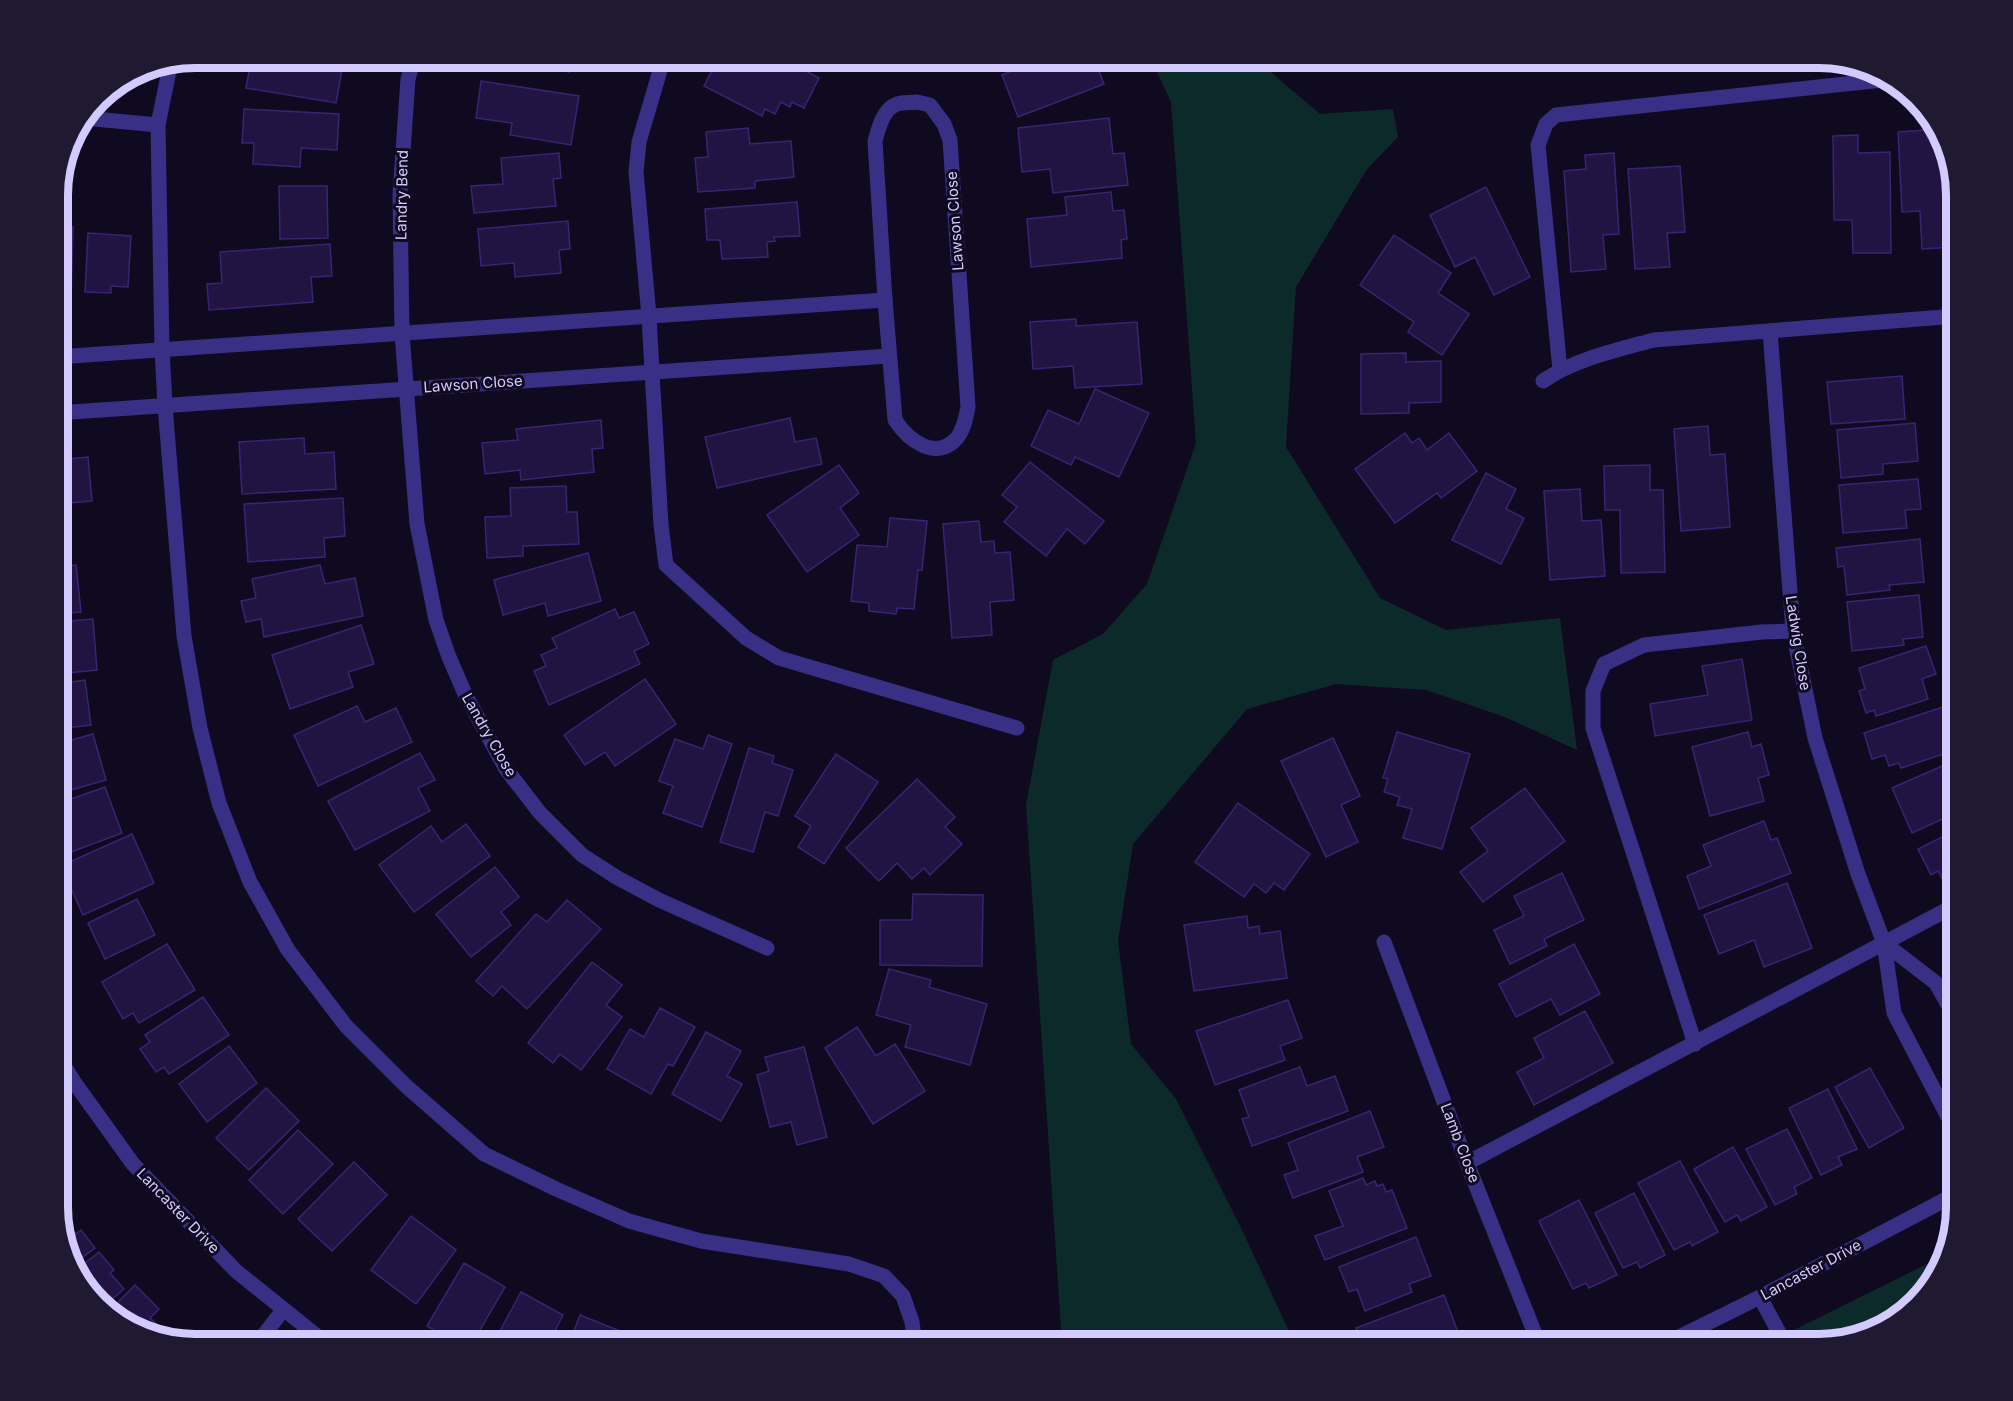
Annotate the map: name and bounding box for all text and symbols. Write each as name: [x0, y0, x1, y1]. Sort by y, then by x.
street label: Landry Bend: [391, 150, 412, 240]
street label: Lawson Close: [942, 171, 967, 271]
street label: Lawson Close: [423, 371, 523, 396]
street label: Ladwig Close: [1782, 594, 1815, 692]
street label: Landry Close: [458, 689, 521, 780]
street label: Lamb Close: [1437, 1100, 1484, 1185]
street label: Lancaster Drive: [133, 1164, 224, 1257]
street label: Lancaster Drive: [1757, 1235, 1864, 1304]

